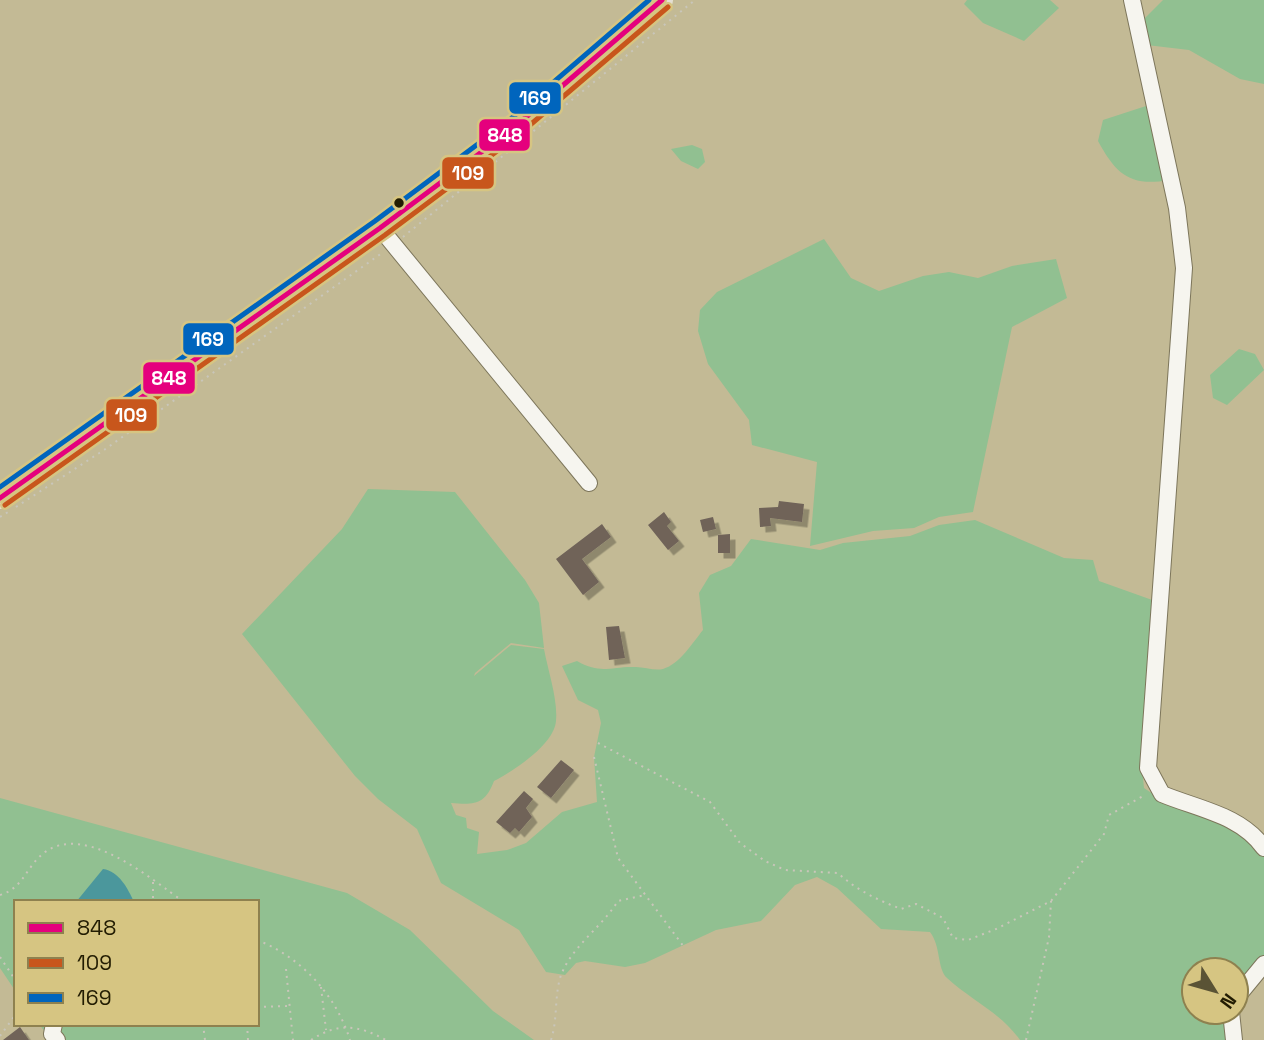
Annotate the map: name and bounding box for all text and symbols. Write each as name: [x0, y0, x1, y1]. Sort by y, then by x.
line badge: 169: [508, 81, 562, 115]
text: 169: [519, 86, 551, 111]
line badge: 848: [478, 118, 531, 152]
text: 848: [488, 123, 522, 148]
line badge: 109: [441, 156, 495, 190]
text: 109: [452, 161, 484, 186]
unlabelled marker: [392, 196, 406, 210]
line badge: 169: [182, 322, 235, 356]
text: 169: [192, 327, 224, 352]
line badge: 848: [142, 361, 196, 395]
text: 848: [152, 366, 186, 391]
line badge: 109: [105, 398, 158, 432]
text: 109: [115, 403, 147, 428]
legend: [14, 900, 259, 1026]
text: 848: [77, 914, 116, 941]
text: 109: [77, 949, 112, 976]
north arrow: [1180, 956, 1250, 1026]
text: 169: [77, 984, 111, 1011]
text: N: [1214, 988, 1242, 1014]

